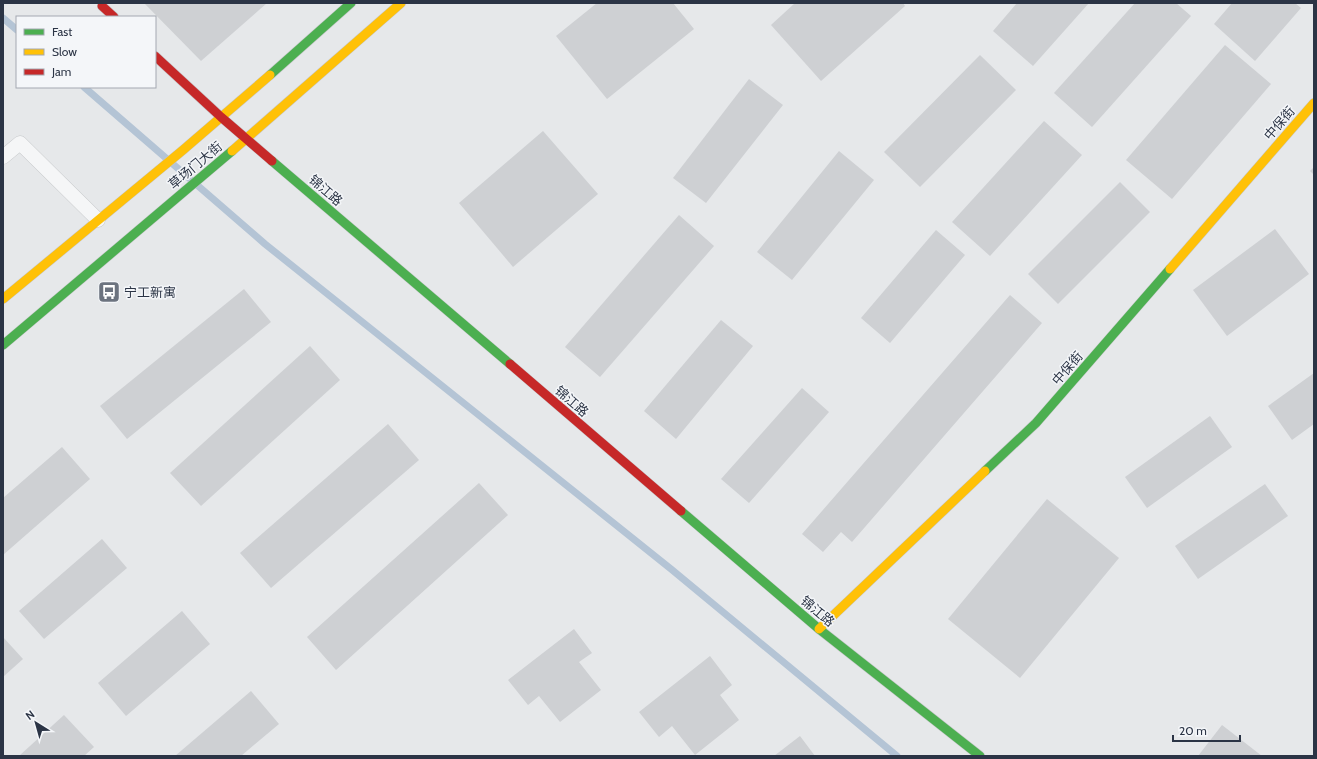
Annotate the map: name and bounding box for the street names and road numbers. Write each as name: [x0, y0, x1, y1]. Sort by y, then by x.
street label: 中保街: [1260, 103, 1298, 143]
street label: 草场门大街: [165, 138, 225, 192]
street label: 锦江路: [306, 171, 346, 209]
street label: 中保街: [1048, 348, 1086, 388]
street label: 锦江路: [552, 382, 592, 420]
street label: 锦江路: [798, 592, 838, 630]

